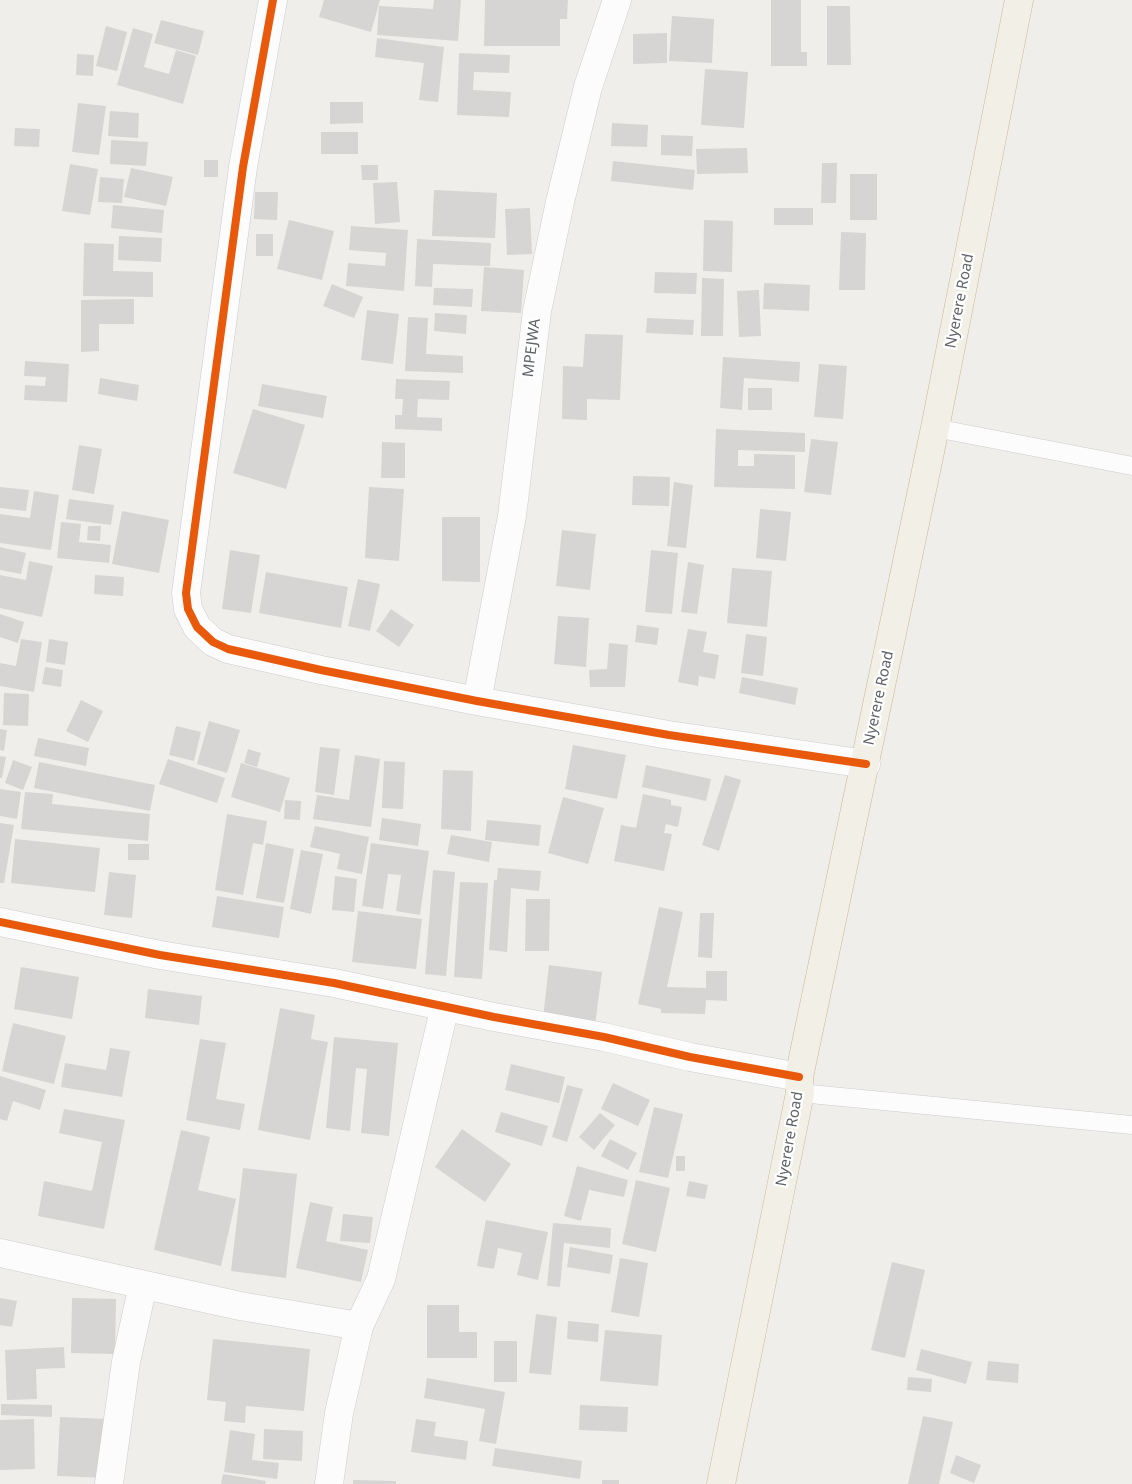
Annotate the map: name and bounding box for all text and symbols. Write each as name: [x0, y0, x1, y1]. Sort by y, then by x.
street label: Nyerere Road: [942, 252, 978, 350]
street label: MPEJWA: [519, 318, 545, 378]
street label: Nyerere Road: [860, 649, 898, 747]
street label: Nyerere Road: [773, 1090, 807, 1188]

